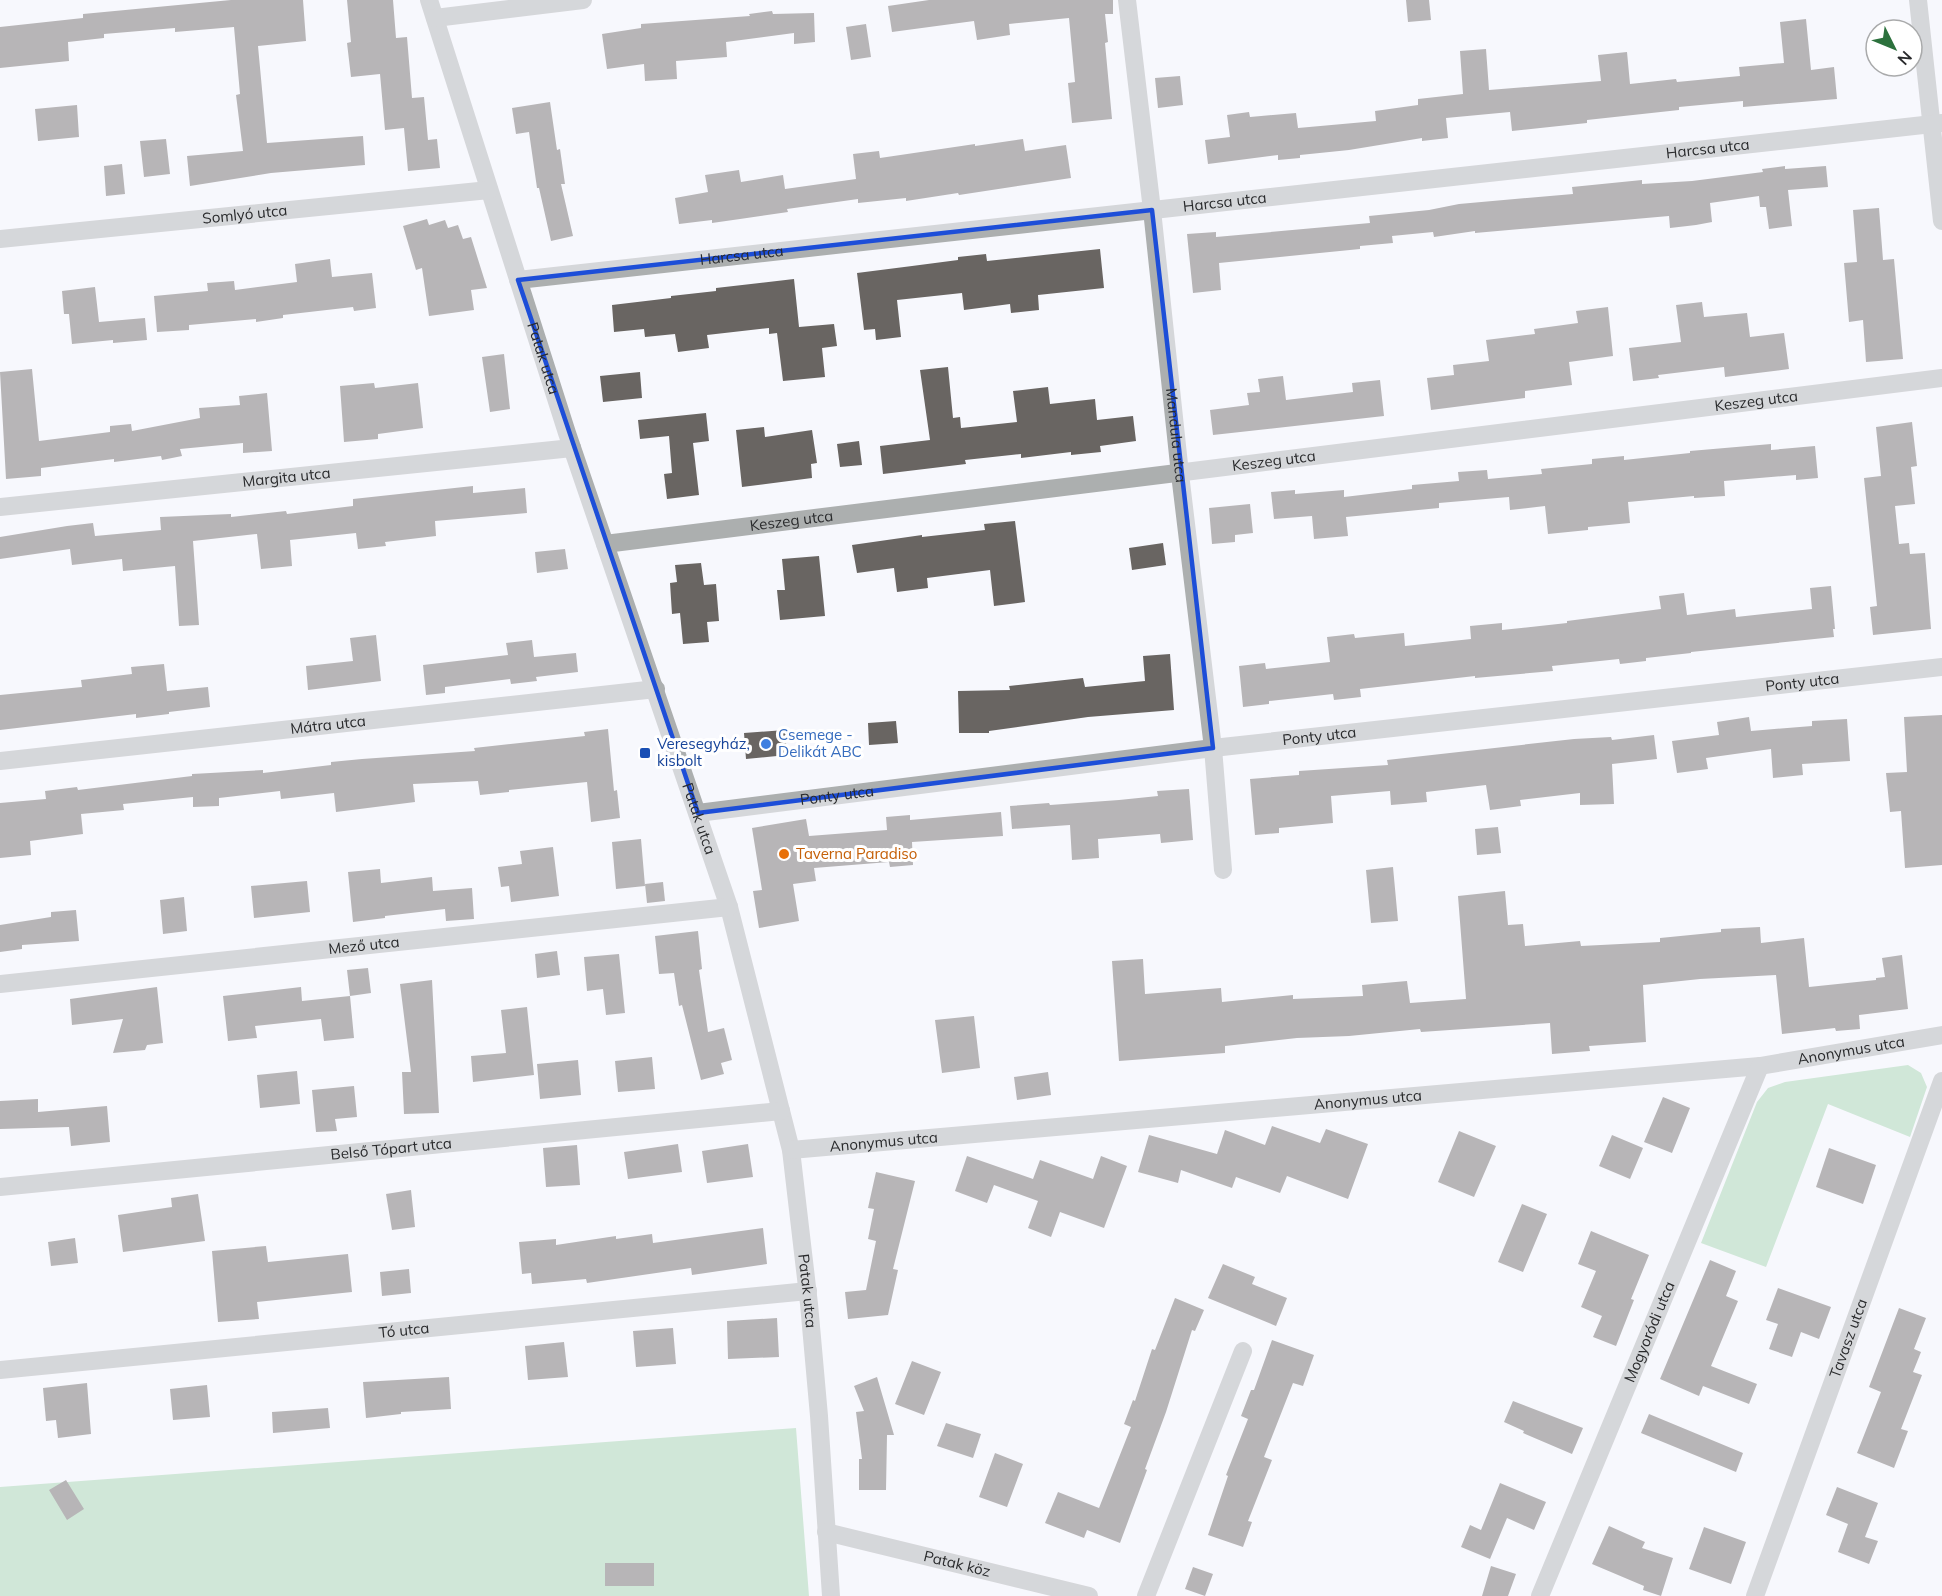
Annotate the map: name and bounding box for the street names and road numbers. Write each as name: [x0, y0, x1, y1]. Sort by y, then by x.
street label: Harcsa utca: [1665, 134, 1750, 162]
street label: Harcsa utca: [1182, 188, 1267, 216]
street label: Somlyó utca: [201, 200, 288, 228]
street label: Harcsa utca: [699, 241, 784, 269]
street label: Patak utca: [523, 320, 564, 397]
street label: Keszeg utca: [1713, 386, 1799, 415]
street label: Mandula utca: [1162, 387, 1191, 484]
street label: Keszeg utca: [1231, 446, 1317, 475]
street label: Margita utca: [242, 463, 331, 491]
street label: Keszeg utca: [749, 506, 834, 535]
street label: Ponty utca: [1764, 668, 1840, 696]
street label: Mátra utca: [289, 711, 367, 738]
street label: Ponty utca: [1281, 722, 1357, 749]
street label: Patak utca: [678, 780, 720, 857]
street label: Ponty utca: [799, 781, 875, 809]
street label: Mező utca: [327, 932, 400, 958]
street label: Anonymus utca: [1796, 1032, 1906, 1068]
street label: Anonymus utca: [1313, 1085, 1423, 1114]
street label: Anonymus utca: [829, 1127, 938, 1156]
street label: Belső Tópart utca: [330, 1133, 453, 1164]
street label: Patak utca: [794, 1253, 821, 1329]
street label: Mogyoródi utca: [1620, 1278, 1679, 1385]
street label: Tavasz utca: [1825, 1296, 1871, 1381]
street label: Tó utca: [378, 1318, 430, 1342]
street label: Patak köz: [922, 1546, 993, 1581]

